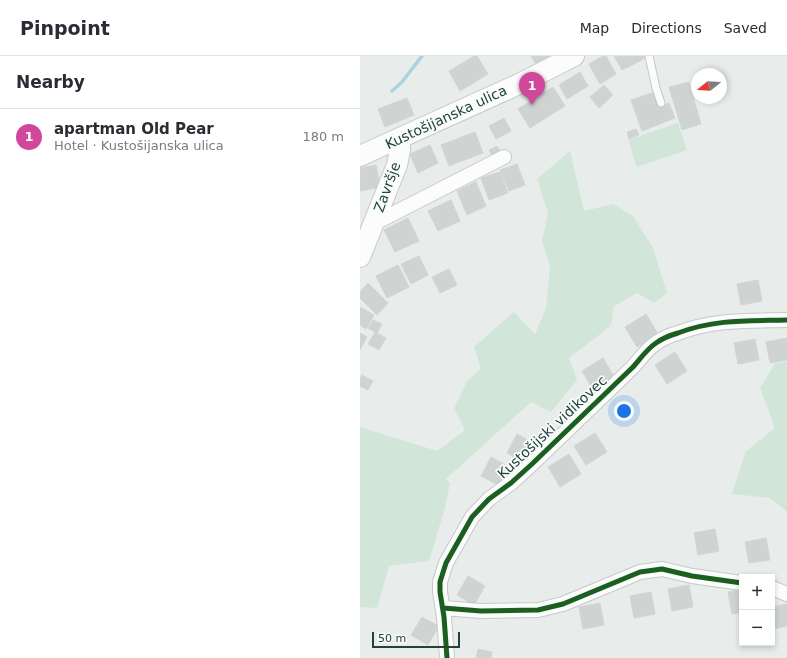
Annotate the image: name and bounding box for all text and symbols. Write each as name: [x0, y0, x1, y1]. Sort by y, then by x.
text: Pinpoint: [20, 17, 110, 39]
text: Map: [580, 20, 609, 36]
text: Directions: [631, 20, 702, 36]
text: Saved: [724, 20, 767, 36]
north arrow: [691, 68, 727, 104]
text: Nearby: [16, 72, 85, 92]
pin: 1: [519, 72, 545, 105]
street label: Kustošijanska ulica: [383, 82, 509, 152]
text: apartman Old Pear: [54, 120, 214, 138]
text: 1: [24, 129, 34, 144]
text: 180 m: [302, 129, 344, 144]
text: Hotel · Kustošijanska ulica: [54, 138, 224, 153]
street label: Završje: [371, 160, 403, 214]
street label: Kustošijski vidikovec: [494, 372, 610, 482]
your location: [614, 401, 634, 421]
map controls: [739, 574, 775, 646]
button: +: [739, 574, 775, 610]
button: −: [739, 610, 775, 646]
scale bar: [372, 630, 460, 649]
text: 50 m: [378, 632, 406, 645]

